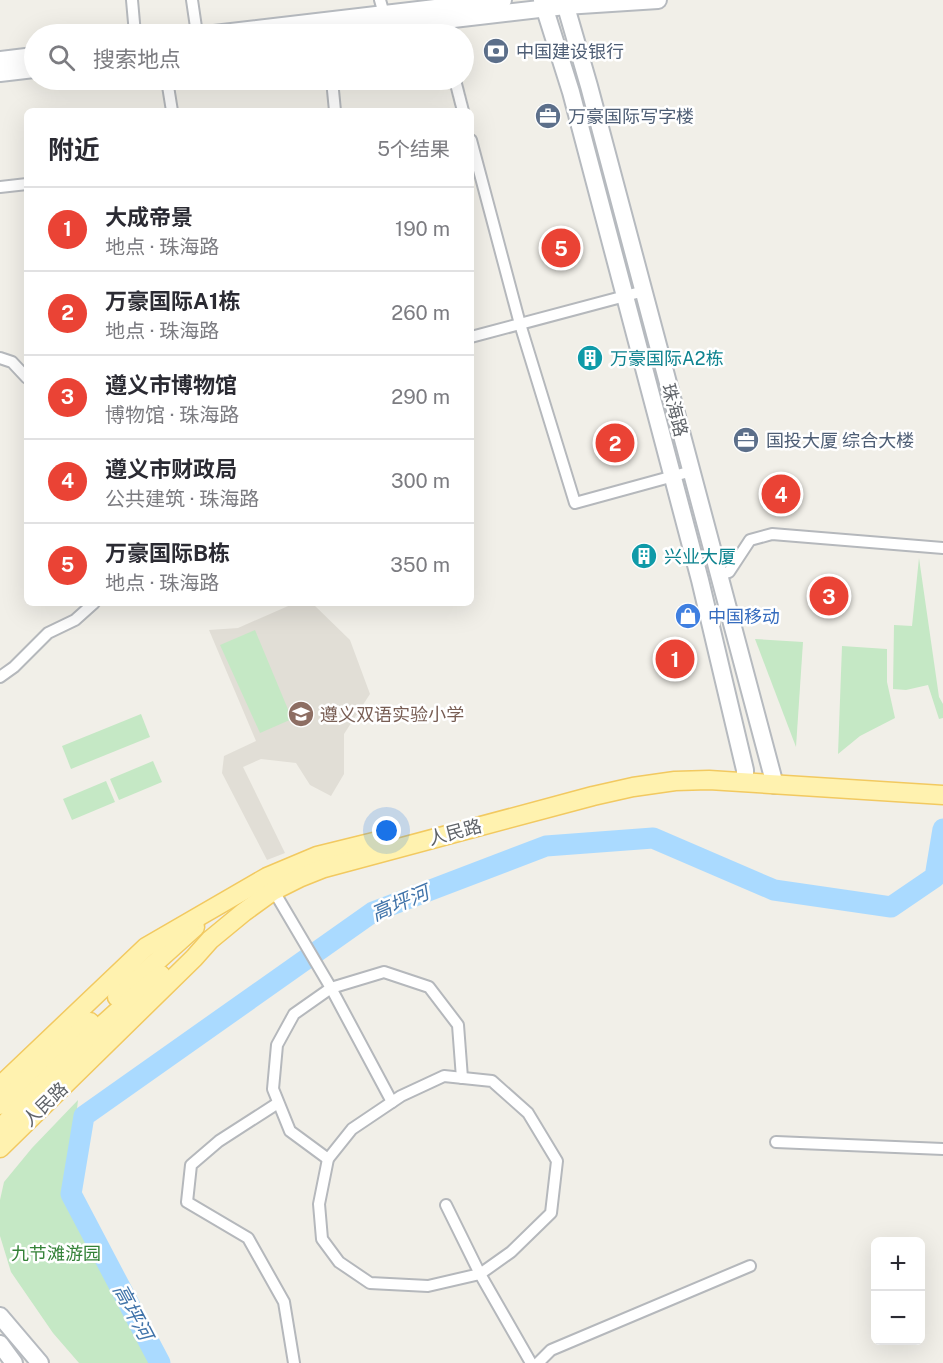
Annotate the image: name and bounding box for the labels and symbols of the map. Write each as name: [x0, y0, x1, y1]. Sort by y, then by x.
bank icon: 中国建设银行: [481, 36, 511, 66]
place label: 中国建设银行: [516, 41, 624, 62]
office icon: 万豪国际写字楼: [533, 101, 563, 131]
place label: 万豪国际写字楼: [568, 106, 694, 127]
pin: 5: [542, 226, 580, 270]
building icon: 万豪国际A2栋: [575, 343, 605, 373]
place label: 万豪国际A2栋: [610, 348, 724, 369]
street label: 珠海路: [658, 381, 692, 439]
pin: 2: [596, 420, 634, 466]
office icon: 国投大厦 综合大楼: [731, 425, 761, 455]
place label: 国投大厦 综合大楼: [766, 430, 914, 451]
pin: 4: [762, 472, 800, 516]
building icon: 兴业大厦: [629, 541, 659, 571]
place label: 兴业大厦: [664, 546, 736, 567]
pin: 3: [810, 574, 848, 618]
shop icon: 中国移动: [673, 601, 703, 631]
place label: 中国移动: [708, 606, 780, 627]
pin: 1: [656, 636, 694, 682]
school or university icon: 遵义双语实验小学: [286, 699, 316, 729]
place label: 遵义双语实验小学: [320, 704, 464, 725]
street label: 人民路: [426, 815, 484, 849]
your location: [372, 816, 401, 845]
water label: 高坪河: [368, 879, 436, 926]
street label: 人民路: [18, 1078, 72, 1130]
park label: 九节滩游园: [11, 1243, 101, 1264]
water label: 高坪河: [108, 1280, 160, 1348]

